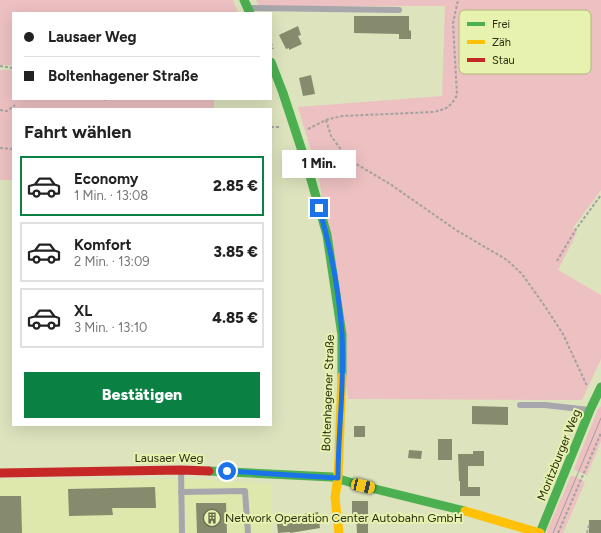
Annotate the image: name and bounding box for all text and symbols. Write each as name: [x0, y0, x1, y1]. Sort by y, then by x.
legend: [459, 10, 591, 74]
text: Frei: [492, 18, 510, 31]
text: Lausaer Weg: [48, 28, 137, 46]
text: Zäh: [492, 36, 511, 49]
text: Stau: [492, 54, 515, 67]
text: Boltenhagener Straße: [48, 67, 198, 85]
text: Fahrt wählen: [24, 121, 131, 143]
callout: 1 Min.: [282, 150, 356, 178]
text: 1 Min.: [302, 156, 336, 171]
icon: car: [26, 168, 62, 204]
text: Economy: [74, 170, 139, 188]
text: 2.85 €: [213, 177, 258, 195]
text: 1 Min. · 13:08: [74, 188, 148, 203]
route end: [310, 199, 328, 217]
icon: car: [26, 234, 62, 270]
text: Komfort: [74, 236, 131, 254]
text: 3.85 €: [213, 243, 258, 261]
text: 2 Min. · 13:09: [74, 254, 150, 269]
icon: car: [26, 300, 62, 336]
text: XL: [74, 302, 92, 320]
text: 4.85 €: [212, 309, 258, 327]
text: 3 Min. · 13:10: [74, 320, 147, 335]
street label: Boltenhagener Straße: [319, 334, 337, 452]
button: Bestätigen: [24, 372, 260, 418]
street label: Moritzburger Weg: [534, 407, 584, 503]
street label: Lausaer Weg: [135, 451, 203, 465]
route start: [218, 462, 236, 480]
car: [350, 477, 376, 495]
building icon: Network Operation Center Autobahn GmbH: [202, 508, 222, 528]
place label: Network Operation Center Autobahn GmbH: [225, 511, 463, 525]

